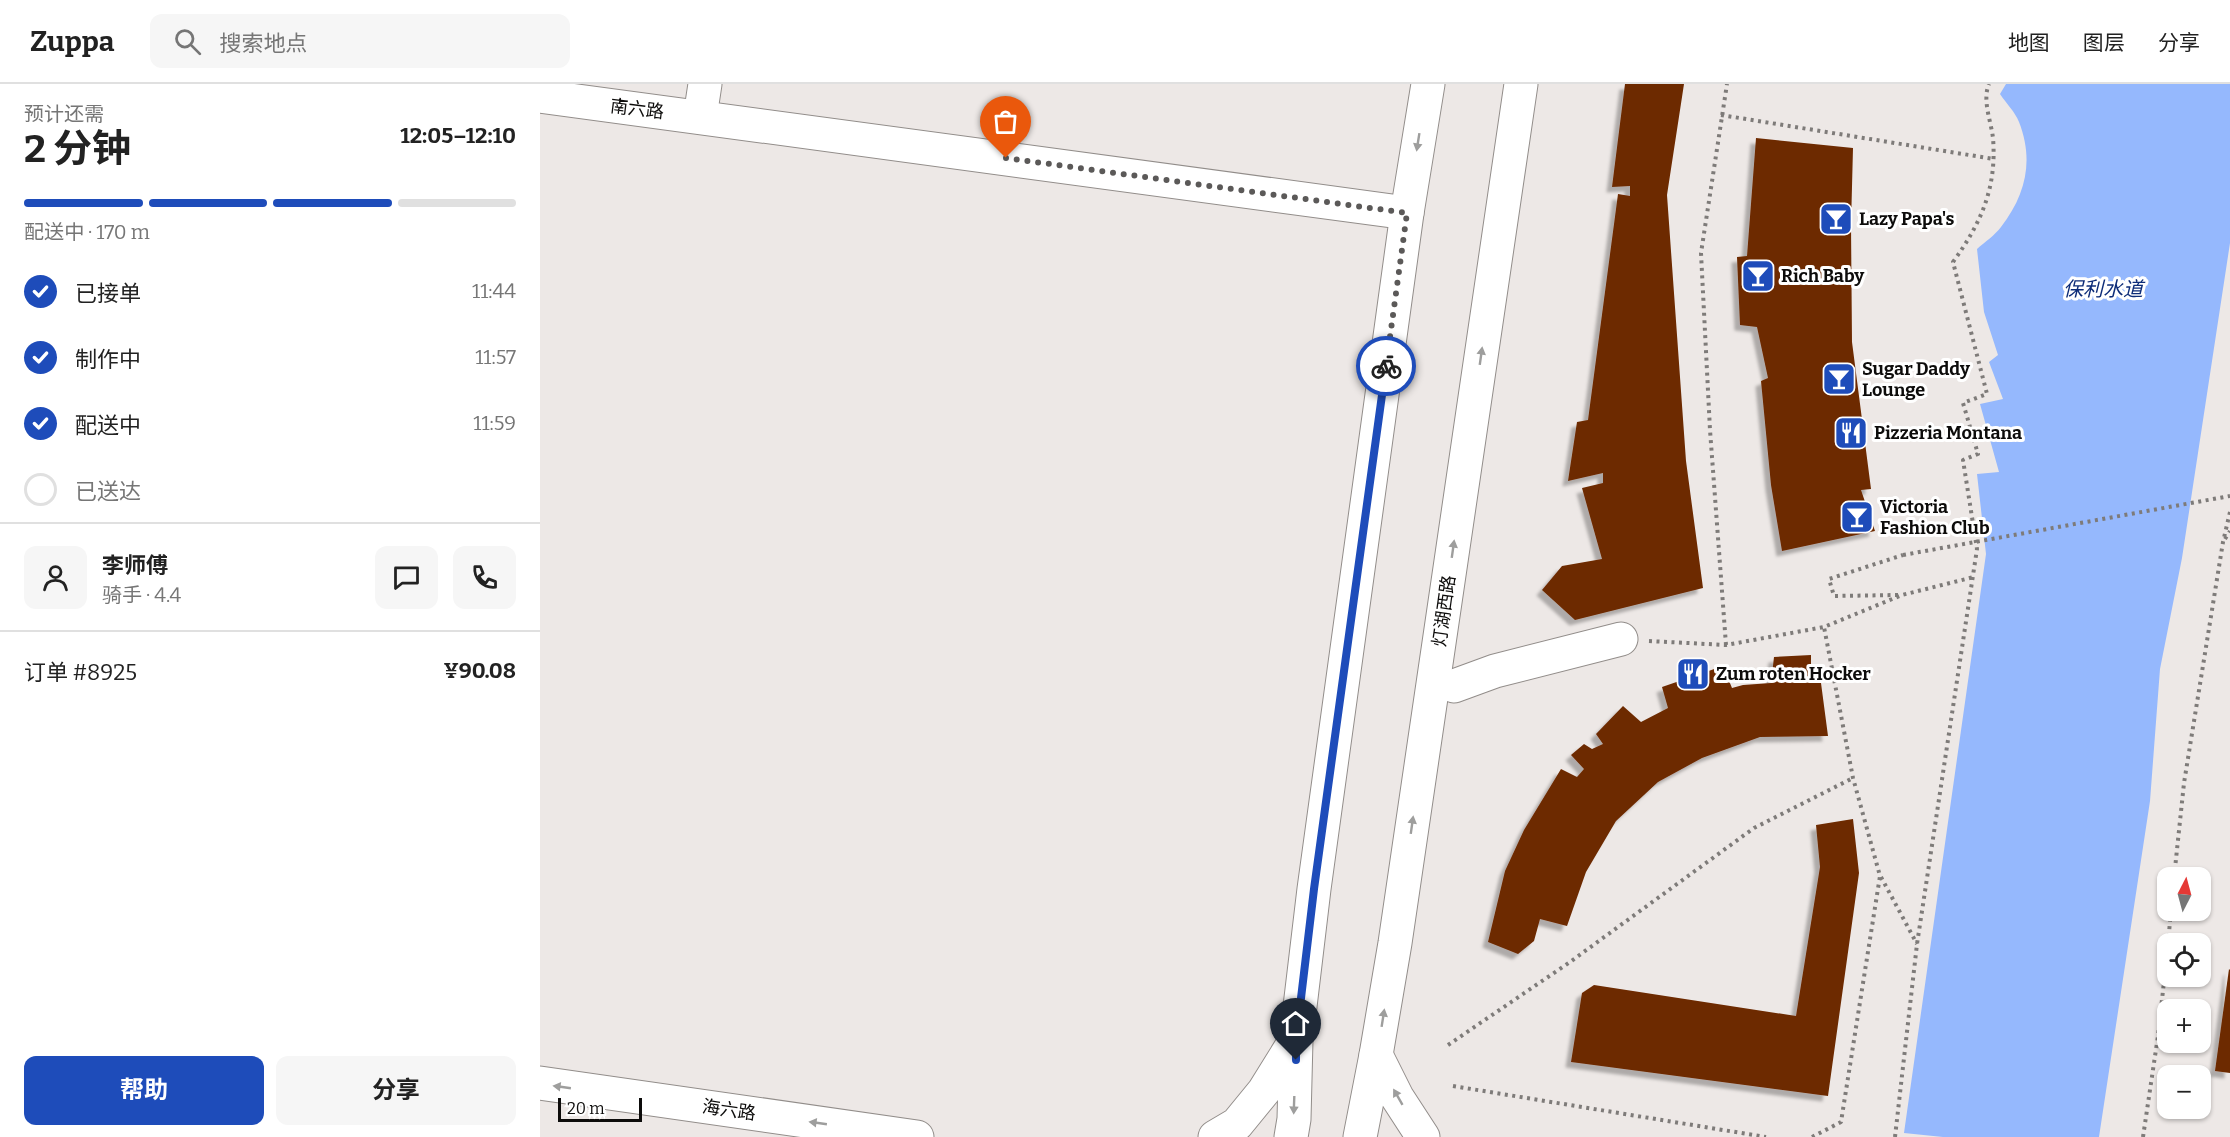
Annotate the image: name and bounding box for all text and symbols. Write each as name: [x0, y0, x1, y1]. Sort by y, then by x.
search box: [150, 14, 570, 68]
text: Zuppa: [30, 25, 114, 58]
icon: search: [171, 25, 204, 58]
text: 搜索地点: [219, 30, 307, 57]
text: 地图: [2008, 30, 2050, 56]
text: 图层: [2083, 30, 2125, 56]
text: 分享: [2158, 30, 2200, 56]
street label: 南六路: [609, 95, 665, 123]
pin: [980, 96, 1031, 158]
text: 预计还需: [24, 102, 104, 126]
icon: bag: [989, 105, 1022, 138]
text: 12:05–12:10: [400, 122, 516, 149]
text: 2 分钟: [24, 126, 131, 172]
one-way arrow: [1414, 132, 1423, 151]
bar icon: Lazy Papa's: [1818, 201, 1854, 237]
place label: Lazy Papa's: [1859, 208, 1954, 230]
text: 配送中 · 170 m: [24, 220, 150, 244]
bar icon: Rich Baby: [1740, 258, 1776, 294]
place label: Rich Baby: [1781, 265, 1865, 287]
icon: check: [24, 275, 57, 308]
water label: 保利水道: [2063, 277, 2146, 301]
text: 11:44: [472, 279, 516, 303]
text: 已接单: [75, 280, 141, 307]
courier: [1356, 336, 1416, 396]
icon: check: [24, 341, 57, 374]
text: 11:57: [475, 345, 516, 369]
text: 制作中: [75, 346, 141, 373]
one-way arrow: [1477, 346, 1486, 365]
icon: bike: [1370, 350, 1403, 383]
place label: Sugar Daddy Lounge: [1862, 358, 1971, 401]
bar icon: Sugar Daddy Lounge: [1821, 361, 1857, 397]
icon: check: [24, 407, 57, 440]
text: 11:59: [473, 411, 516, 435]
text: 配送中: [75, 412, 141, 439]
restaurant icon: Pizzeria Montana: [1833, 415, 1869, 451]
place label: Pizzeria Montana: [1874, 422, 2022, 444]
text: 已送达: [75, 478, 141, 505]
place label: Victoria Fashion Club: [1880, 496, 1990, 539]
bar icon: Victoria Fashion Club: [1839, 499, 1875, 535]
one-way arrow: [1448, 539, 1457, 558]
button: person: [24, 546, 87, 609]
button: chat: [375, 546, 438, 609]
button: phone: [453, 546, 516, 609]
text: 李师傅: [102, 552, 168, 579]
street label: 灯湖西路: [1428, 574, 1460, 648]
text: 骑手 · 4.4: [102, 583, 181, 607]
restaurant icon: Zum roten Hocker: [1675, 656, 1711, 692]
text: ¥90.08: [443, 657, 516, 684]
text: 订单 #8925: [24, 659, 137, 686]
place label: Zum roten Hocker: [1716, 663, 1871, 685]
one-way arrow: [1408, 815, 1417, 834]
north arrow: [2157, 867, 2211, 921]
map controls: [2157, 867, 2211, 1119]
button: locate: [2157, 933, 2211, 987]
pin: [1270, 998, 1321, 1060]
button: +: [2157, 999, 2211, 1053]
icon: home: [1279, 1007, 1312, 1040]
one-way arrow: [1378, 1008, 1387, 1027]
button: 帮助: [24, 1056, 264, 1125]
button: 分享: [276, 1056, 516, 1125]
button: −: [2157, 1065, 2211, 1119]
one-way arrow: [553, 1082, 572, 1091]
one-way arrow: [1392, 1089, 1403, 1105]
scale bar: [558, 1095, 642, 1122]
street label: 海六路: [701, 1095, 757, 1125]
one-way arrow: [1290, 1096, 1299, 1115]
text: 20 m: [567, 1099, 604, 1118]
one-way arrow: [808, 1118, 827, 1127]

